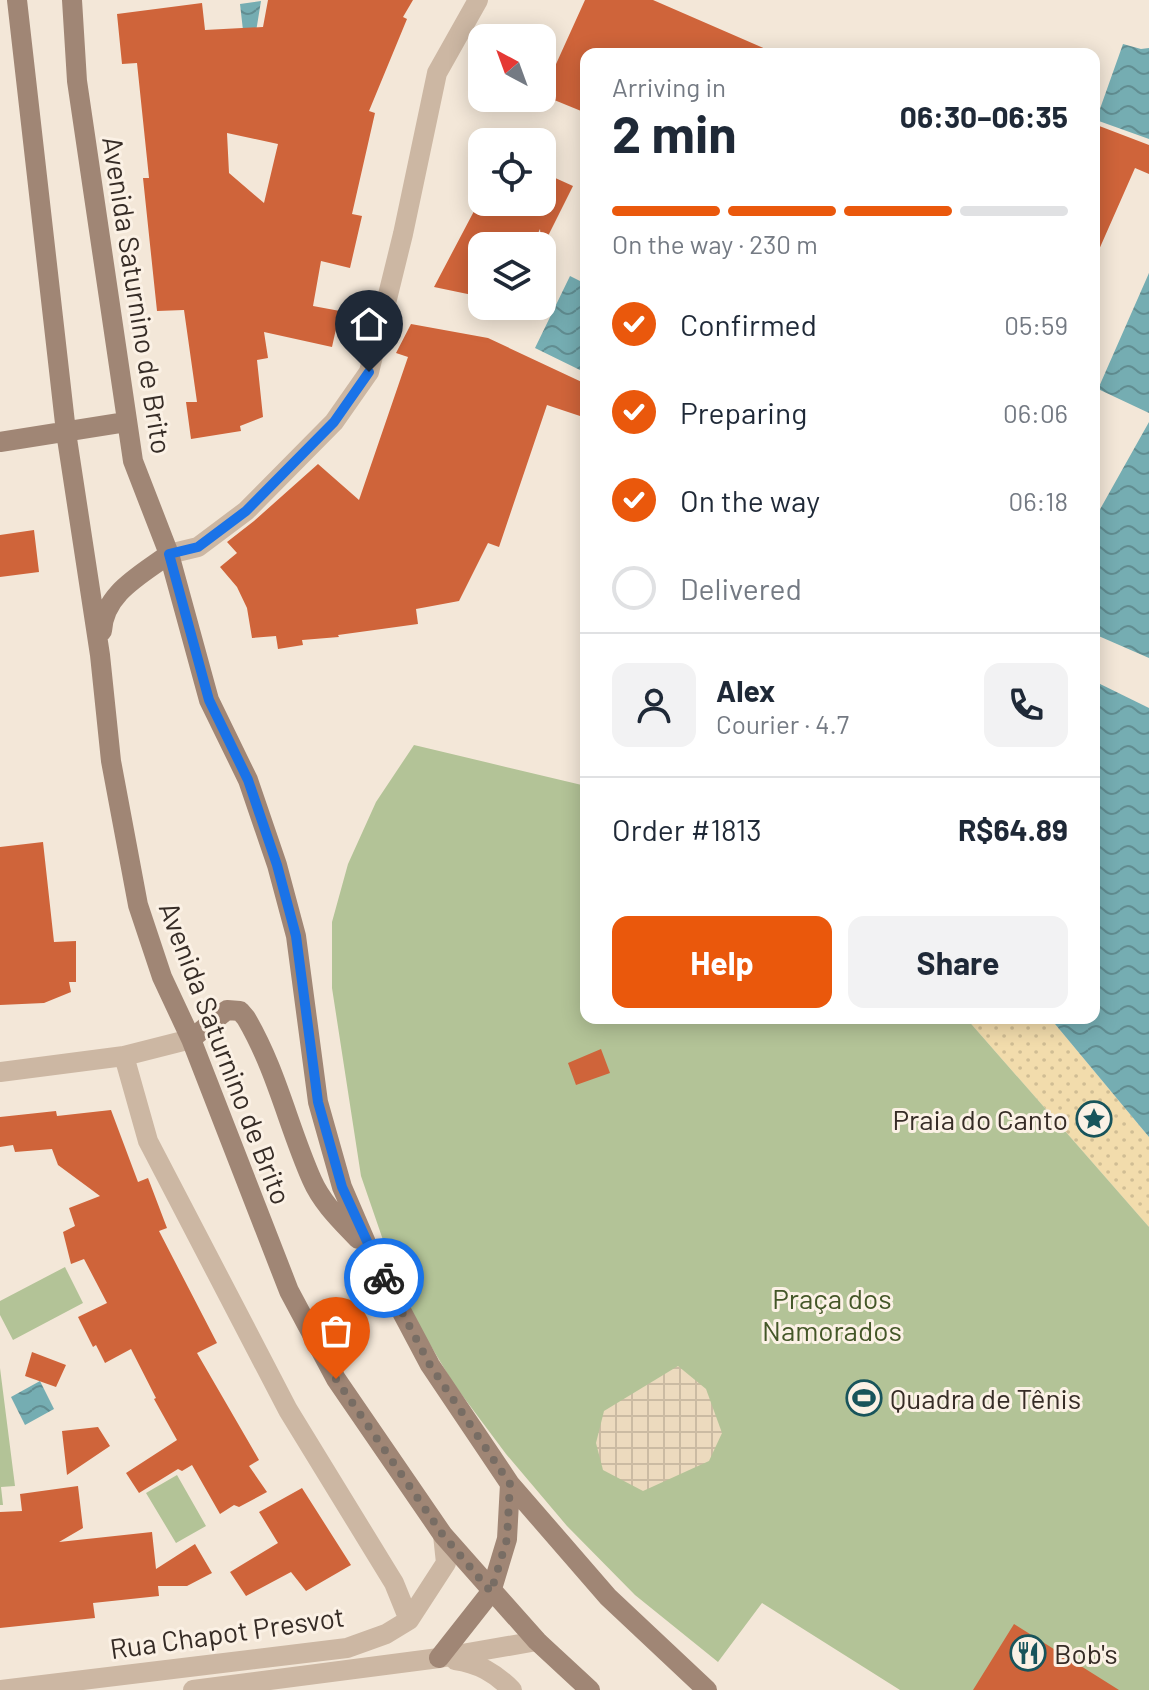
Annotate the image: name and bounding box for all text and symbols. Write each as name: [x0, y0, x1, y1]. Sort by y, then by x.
north arrow: [468, 24, 556, 112]
map controls: [468, 24, 556, 320]
text: Arriving in: [612, 71, 726, 102]
text: 06:30–06:35: [900, 98, 1068, 134]
text: 2 min: [612, 101, 737, 163]
button: locate: [468, 128, 556, 216]
street label: Avenida Saturnino de Brito: [96, 134, 180, 456]
text: On the way · 230 m: [612, 228, 818, 259]
button: layers: [468, 232, 556, 320]
pin: [335, 290, 403, 372]
icon: home: [347, 302, 391, 346]
icon: check: [612, 302, 656, 346]
text: Confirmed: [680, 306, 817, 342]
text: 05:59: [1004, 309, 1068, 340]
icon: check: [612, 390, 656, 434]
text: Preparing: [680, 394, 807, 430]
text: 06:06: [1003, 397, 1068, 428]
icon: check: [612, 478, 656, 522]
text: On the way: [680, 482, 820, 518]
text: 06:18: [1008, 485, 1068, 516]
text: Delivered: [680, 570, 802, 606]
button: person: [612, 663, 696, 747]
button: phone: [984, 663, 1068, 747]
text: Alex: [716, 672, 775, 708]
text: Courier · 4.7: [716, 708, 849, 739]
text: Order #1813: [612, 811, 762, 847]
text: R$64.89: [958, 811, 1068, 847]
street label: Avenida Saturnino de Brito: [153, 897, 299, 1209]
button: Help: [612, 916, 832, 1008]
button: Share: [848, 916, 1068, 1008]
place icon: Praia do Canto: [1075, 1100, 1113, 1138]
place label: Praia do Canto: [893, 1102, 1068, 1136]
courier: [344, 1238, 424, 1318]
icon: bike: [362, 1256, 406, 1300]
park label: Praça dos Namorados: [762, 1281, 902, 1347]
pin: [302, 1297, 370, 1379]
icon: bag: [314, 1309, 358, 1353]
sports icon: Quadra de Tênis: [845, 1379, 883, 1417]
place label: Quadra de Tênis: [890, 1381, 1081, 1415]
street label: Rua Chapot Presvot: [107, 1599, 347, 1665]
restaurant icon: Bob's: [1009, 1634, 1047, 1672]
place label: Bob's: [1054, 1636, 1118, 1670]

